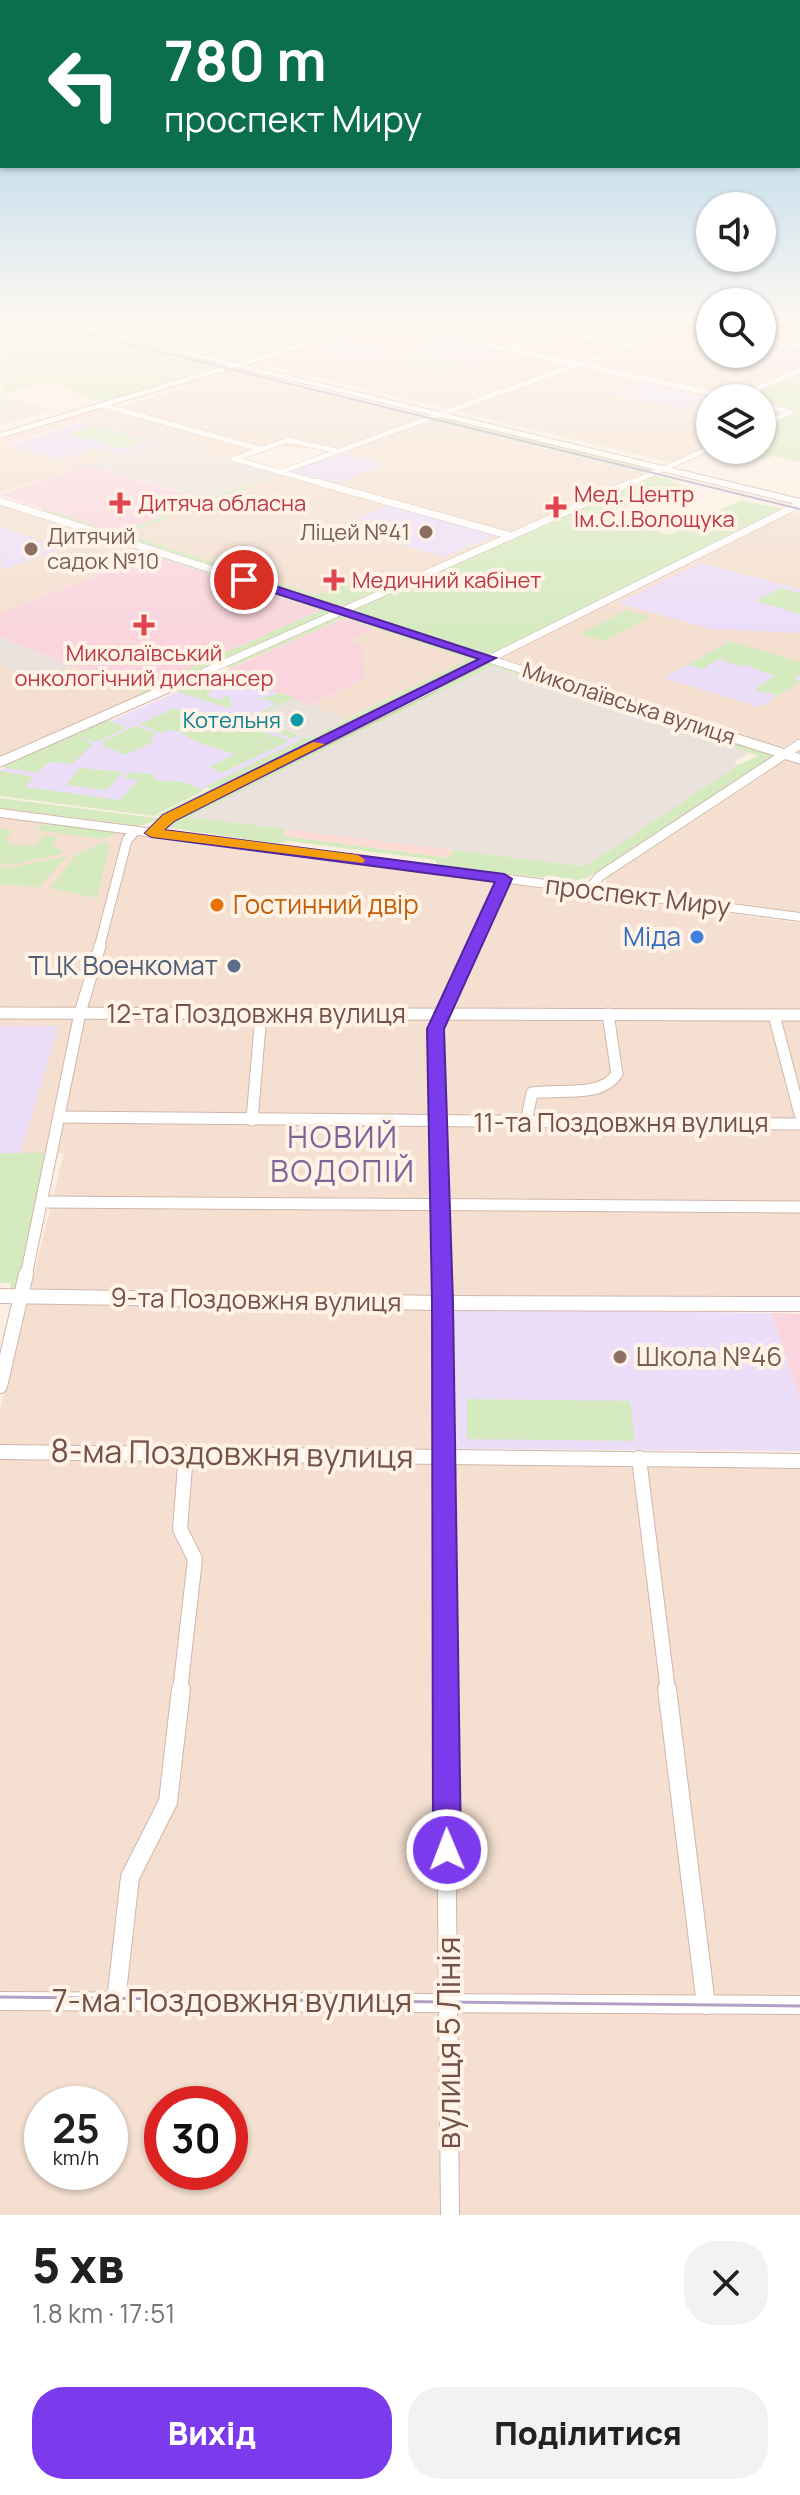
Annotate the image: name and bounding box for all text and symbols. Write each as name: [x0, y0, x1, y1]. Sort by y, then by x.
text: 780 m: [164, 21, 327, 98]
icon: left: [32, 32, 136, 136]
text: проспект Миру: [164, 94, 422, 143]
map controls: [696, 192, 776, 464]
button: sound: [696, 192, 776, 272]
button: search: [696, 288, 776, 368]
button: layers: [696, 384, 776, 464]
place label: Мед. Центр Ім.С.І.Волощука: [574, 479, 735, 534]
place label: Дитяча обласна: [138, 488, 306, 518]
marker: Дитяча обласна: [109, 492, 131, 514]
marker: Мед. Центр Ім.С.І.Волощука: [545, 496, 567, 518]
place label: Ліцей №41: [300, 517, 410, 547]
place label: Дитячий садок №10: [47, 521, 159, 576]
marker: Ліцей №41: [417, 523, 435, 541]
marker: Дитячий садок №10: [22, 540, 40, 558]
pin: [210, 546, 278, 614]
icon: arrive: [222, 558, 266, 602]
place label: Медичний кабінет: [352, 565, 541, 595]
marker: Медичний кабінет: [323, 569, 345, 591]
marker: Миколаївський онкологічний диспансер: [133, 614, 155, 636]
place label: Миколаївський онкологічний диспансер: [15, 638, 273, 693]
street label: Миколаївська вулиця: [519, 654, 739, 752]
place label: Котельня: [183, 705, 281, 735]
marker: Котельня: [288, 711, 306, 729]
street label: проспект Миру: [543, 866, 733, 924]
place label: Гостинний двір: [233, 886, 419, 922]
marker: Гостинний двір: [208, 896, 226, 914]
place label: Міда: [623, 918, 681, 954]
marker: Міда: [688, 928, 706, 946]
place label: ТЦК Военкомат: [28, 947, 218, 983]
marker: ТЦК Военкомат: [225, 957, 243, 975]
street label: 12-та Поздовжня вулиця: [106, 995, 406, 1031]
street label: 11-та Поздовжня вулиця: [473, 1104, 769, 1140]
district label: НОВИЙ ВОДОПІЙ: [270, 1116, 416, 1191]
street label: 9-та Поздовжня вулиця: [110, 1278, 402, 1320]
place label: Школа №46: [636, 1338, 782, 1374]
marker: Школа №46: [611, 1348, 629, 1366]
street label: 8-ма Поздовжня вулиця: [50, 1428, 414, 1478]
position arrow: [405, 1808, 489, 1892]
street label: вулиця 5 Лінія: [426, 1937, 470, 2149]
street label: 7-ма Поздовжня вулиця: [52, 1978, 412, 2022]
speed limit sign: 30: [144, 2086, 248, 2190]
text: 25: [52, 2100, 100, 2155]
text: km/h: [53, 2144, 99, 2171]
text: 5 хв: [32, 2232, 124, 2297]
button: close: [684, 2241, 768, 2325]
text: 1.8 km · 17:51: [32, 2295, 175, 2331]
button: Вихід: [32, 2387, 392, 2479]
button: Поділитися: [408, 2387, 768, 2479]

